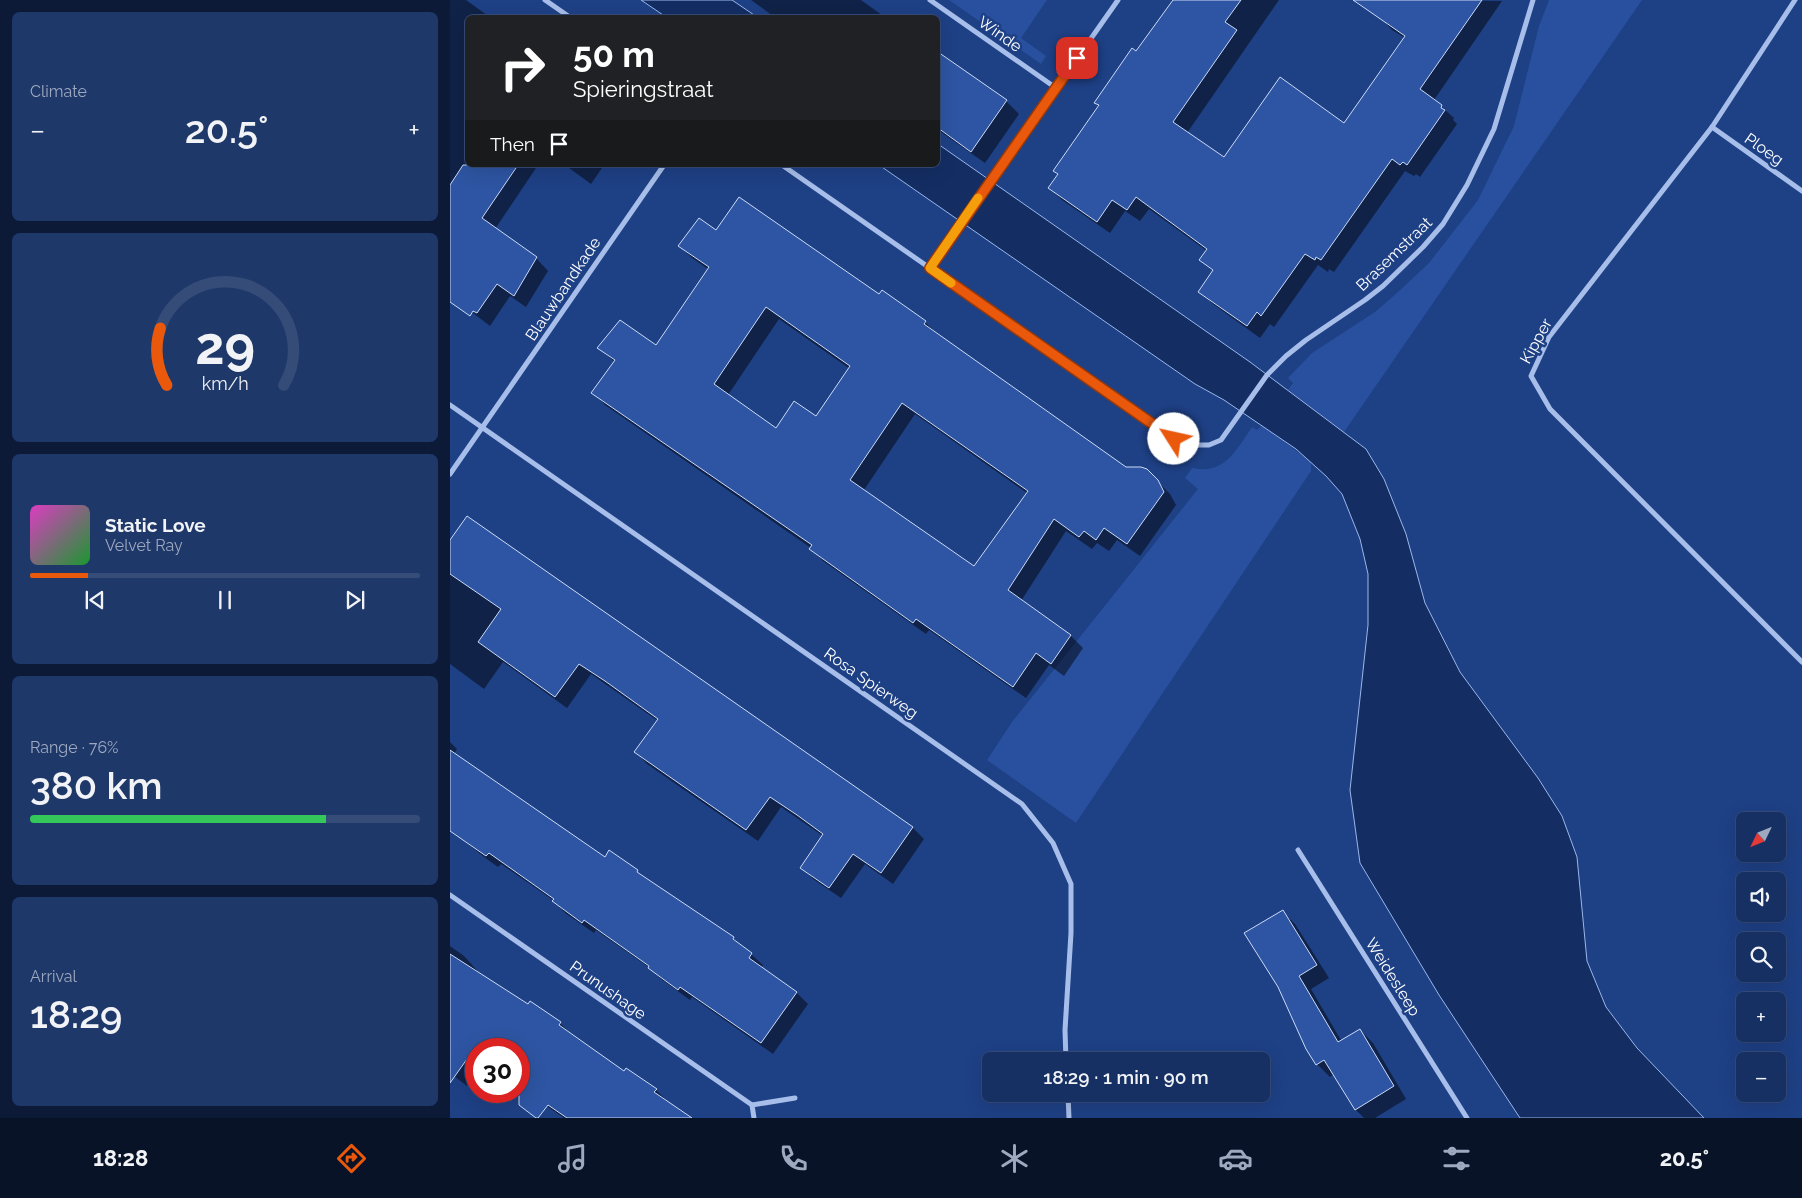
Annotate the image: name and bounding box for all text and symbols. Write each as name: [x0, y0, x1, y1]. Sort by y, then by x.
street label: Winde: [975, 12, 1025, 56]
text: 50 m: [573, 34, 655, 75]
icon: right: [490, 35, 555, 100]
pin: [1056, 37, 1098, 79]
icon: arrive: [1063, 44, 1091, 72]
text: Spieringstraat: [573, 76, 714, 102]
text: Climate: [30, 82, 87, 101]
text: 20.5°: [185, 107, 269, 152]
text: −: [30, 114, 45, 147]
text: +: [408, 114, 420, 147]
street label: Ploeg: [1741, 129, 1787, 169]
icon: arrive: [545, 130, 573, 158]
text: Then: [490, 133, 535, 155]
street label: Brasemstraat: [1352, 213, 1436, 295]
street label: Blauwbandkade: [521, 234, 605, 344]
text: 29: [195, 315, 255, 376]
street label: Kipper: [1516, 315, 1556, 367]
text: km/h: [201, 373, 249, 394]
position arrow: [1147, 412, 1199, 464]
text: Static Love: [105, 514, 206, 536]
text: Velvet Ray: [105, 536, 183, 555]
icon: previous: [81, 586, 109, 614]
icon: pause: [211, 586, 239, 614]
icon: next: [341, 586, 369, 614]
street label: Rosa Spierweg: [820, 644, 922, 722]
text: Range · 76%: [30, 738, 118, 757]
text: 380 km: [30, 763, 162, 808]
north arrow: [1736, 812, 1786, 862]
map controls: [1736, 812, 1786, 1102]
button: sound: [1736, 872, 1786, 922]
button: search: [1736, 932, 1786, 982]
street label: Weidesleep: [1361, 934, 1425, 1020]
street label: Prunushage: [566, 957, 650, 1023]
text: Arrival: [30, 967, 77, 986]
text: 18:29: [30, 992, 122, 1037]
button: +: [1736, 992, 1786, 1042]
speed limit sign: 30: [465, 1038, 530, 1103]
button: −: [1736, 1052, 1786, 1102]
text: 18:29 · 1 min · 90 m: [1043, 1066, 1209, 1088]
icon: directions: [334, 1141, 369, 1176]
icon: music: [555, 1141, 590, 1176]
icon: phone: [776, 1141, 811, 1176]
icon: climate: [997, 1141, 1032, 1176]
icon: car: [1218, 1141, 1253, 1176]
icon: filters: [1439, 1141, 1474, 1176]
text: 18:28: [93, 1145, 148, 1171]
text: 20.5°: [1660, 1145, 1709, 1171]

